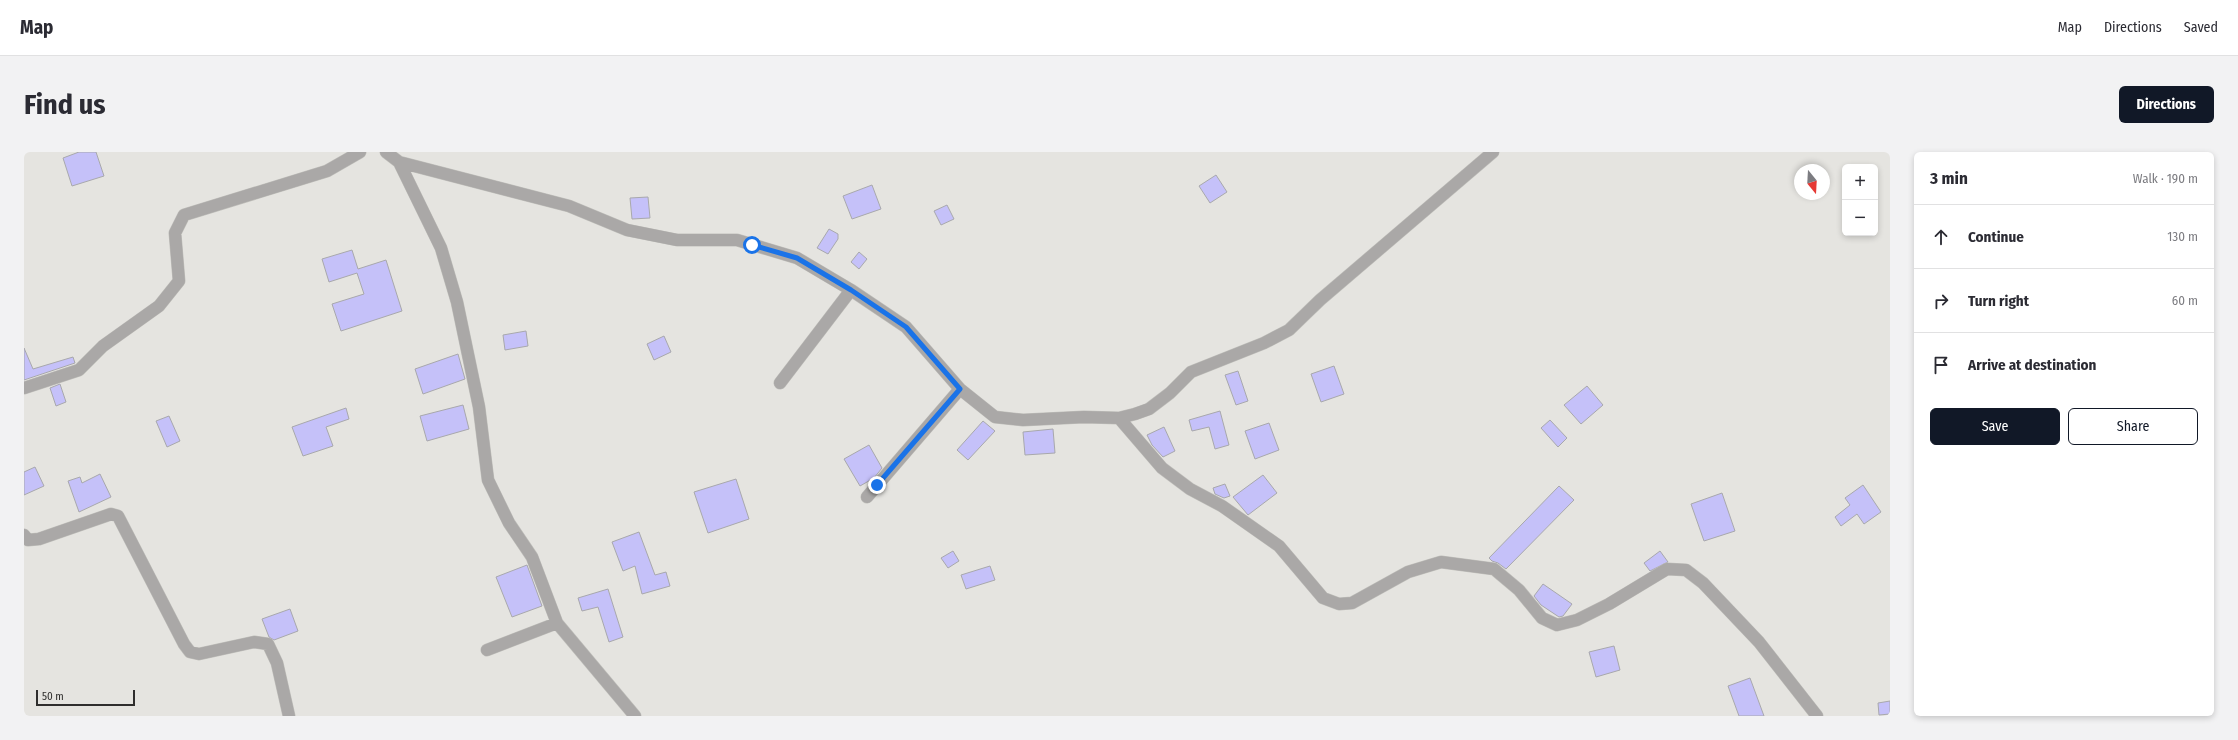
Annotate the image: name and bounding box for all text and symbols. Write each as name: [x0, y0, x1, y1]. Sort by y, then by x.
text: Map: [20, 16, 53, 39]
text: Map: [2058, 19, 2082, 36]
text: Directions: [2104, 19, 2162, 36]
text: Saved: [2184, 19, 2218, 36]
button: Directions: [2119, 86, 2214, 123]
text: Find us: [24, 88, 106, 121]
north arrow: [1794, 164, 1830, 200]
map controls: [1842, 164, 1878, 236]
button: +: [1842, 164, 1878, 200]
text: 3 min: [1930, 168, 1968, 189]
text: Walk · 190 m: [2133, 171, 2198, 186]
button: −: [1842, 200, 1878, 236]
icon: ahead: [1930, 226, 1952, 248]
text: Continue: [1968, 228, 2024, 246]
text: 130 m: [2167, 229, 2198, 244]
route start: [743, 236, 761, 254]
icon: right: [1930, 290, 1952, 312]
text: Turn right: [1968, 292, 2029, 310]
text: 60 m: [2172, 293, 2198, 308]
icon: arrive: [1930, 354, 1952, 376]
text: Arrive at destination: [1968, 356, 2096, 374]
button: Save: [1930, 408, 2060, 445]
button: Share: [2068, 408, 2198, 445]
route end: [868, 476, 886, 494]
scale bar: [36, 688, 135, 707]
text: 50 m: [42, 690, 64, 703]

